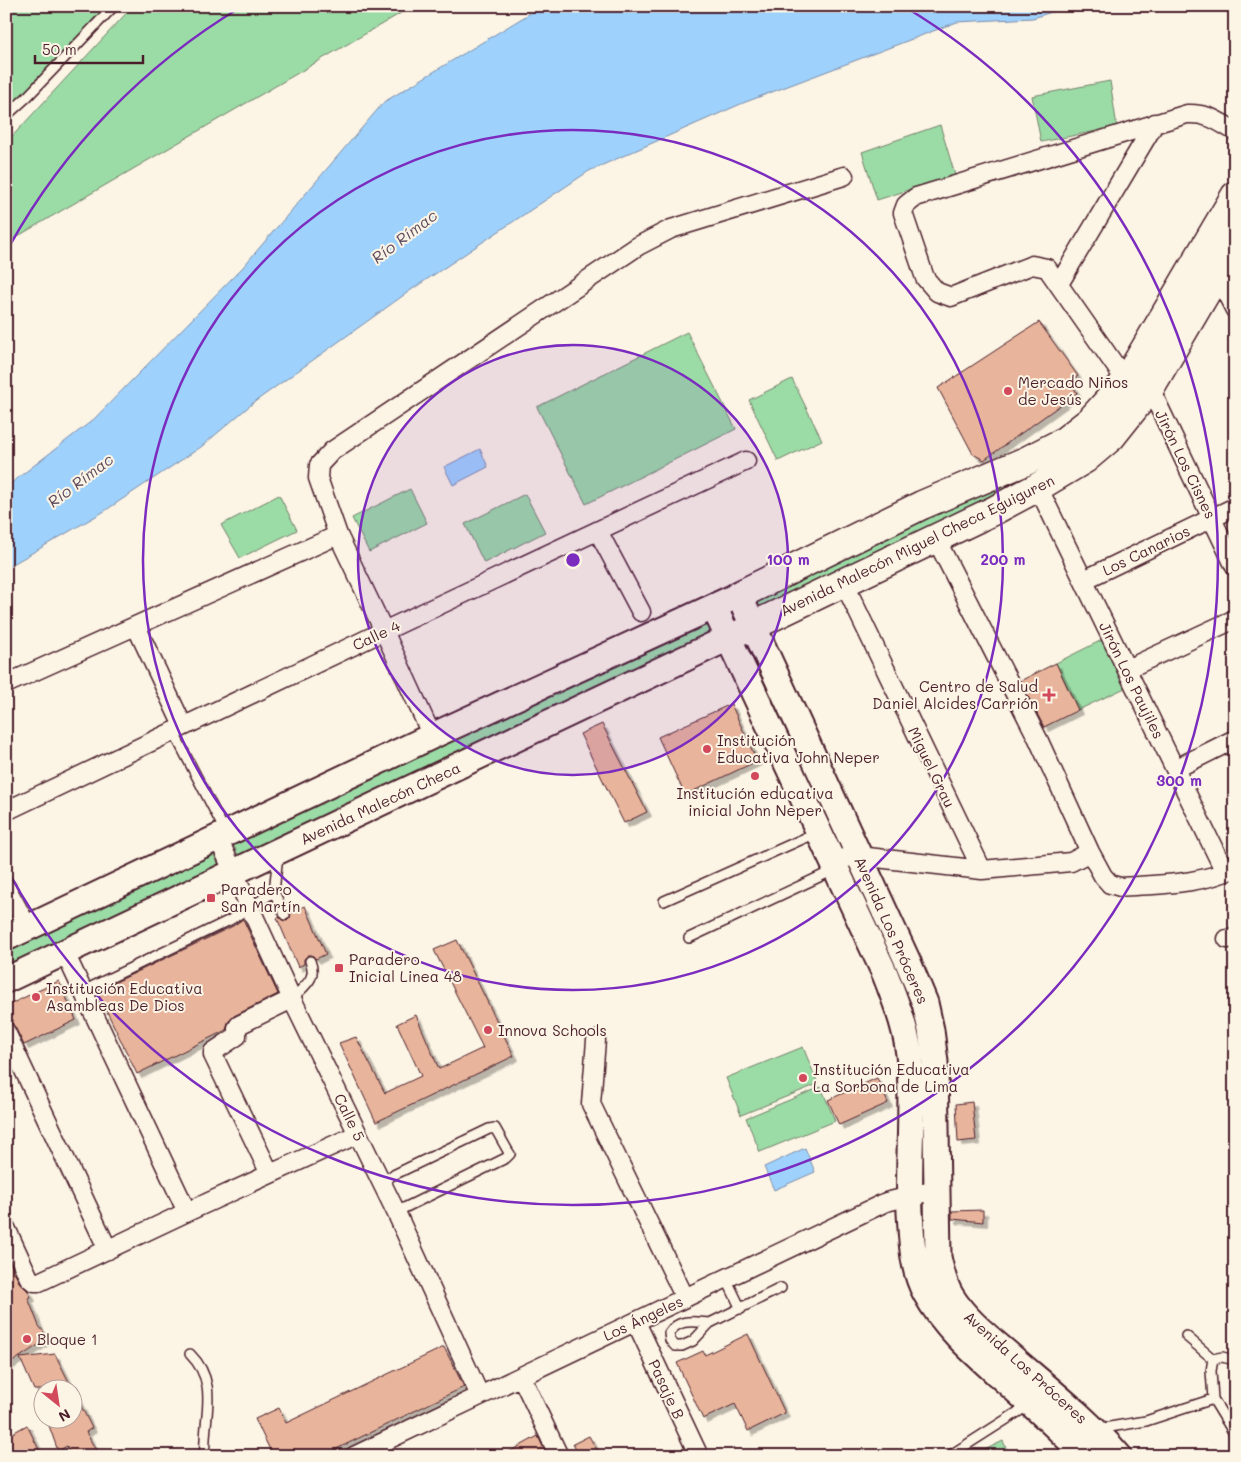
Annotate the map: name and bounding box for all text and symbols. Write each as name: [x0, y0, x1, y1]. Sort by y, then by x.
scale bar: [35, 32, 142, 64]
text: 50 m: [42, 39, 77, 59]
water label: Río Rímac: [367, 204, 441, 268]
place label: Mercado Niños de Jesús: [1018, 372, 1128, 409]
marker: Mercado Niños de Jesús: [1002, 385, 1014, 397]
street label: Jirón Los Cisnes: [1151, 406, 1221, 522]
water label: Río Rímac: [43, 448, 117, 512]
street label: Avenida Malecón Miguel Checa Eguiguren: [777, 470, 1057, 620]
street label: Los Canarios: [1099, 520, 1193, 580]
text: 100 m: [766, 549, 810, 569]
text: 200 m: [981, 549, 1026, 569]
centre of rings: [564, 551, 582, 569]
street label: Calle 4: [349, 615, 403, 655]
street label: Jirón Los Paujiles: [1095, 618, 1169, 742]
place label: Centro de Salud Daniel Alcides Carrión: [872, 676, 1038, 713]
marker: Centro de Salud Daniel Alcides Carrión: [1042, 688, 1056, 702]
street label: Miguel Grau: [904, 723, 960, 811]
place label: Institución Educativa John Neper: [717, 730, 880, 767]
marker: Institución Educativa John Neper: [701, 743, 713, 755]
street label: Avenida Malecón Checa: [297, 757, 463, 849]
marker: Institución educativa inicial John Neper: [749, 770, 761, 782]
text: 300 m: [1156, 770, 1202, 790]
place label: Institución educativa inicial John Neper: [676, 783, 834, 820]
street label: Avenida Los Próceres: [850, 853, 934, 1007]
place label: Paradero San Martín: [221, 879, 300, 916]
marker: Paradero San Martín: [205, 892, 217, 904]
place label: Paradero Inicial Linea 48: [349, 949, 462, 986]
marker: Paradero Inicial Linea 48: [333, 962, 345, 974]
place label: Institución Educativa Asambleas De Dios: [46, 978, 203, 1015]
marker: Institución Educativa Asambleas De Dios: [30, 991, 42, 1003]
place label: Innova Schools: [498, 1020, 607, 1040]
marker: Innova Schools: [482, 1024, 494, 1036]
place label: Institución Educativa La Sorbona de Lima: [813, 1059, 970, 1096]
marker: Institución Educativa La Sorbona de Lima: [797, 1072, 809, 1084]
street label: Calle 5: [330, 1090, 370, 1144]
street label: Los Ángeles: [600, 1291, 686, 1345]
street label: Avenida Los Próceres: [960, 1306, 1092, 1428]
place label: Bloque 1: [37, 1329, 98, 1349]
marker: Bloque 1: [21, 1333, 33, 1345]
street label: Pasaje B: [644, 1356, 690, 1422]
north arrow: [32, 1380, 82, 1430]
text: N: [55, 1405, 74, 1427]

